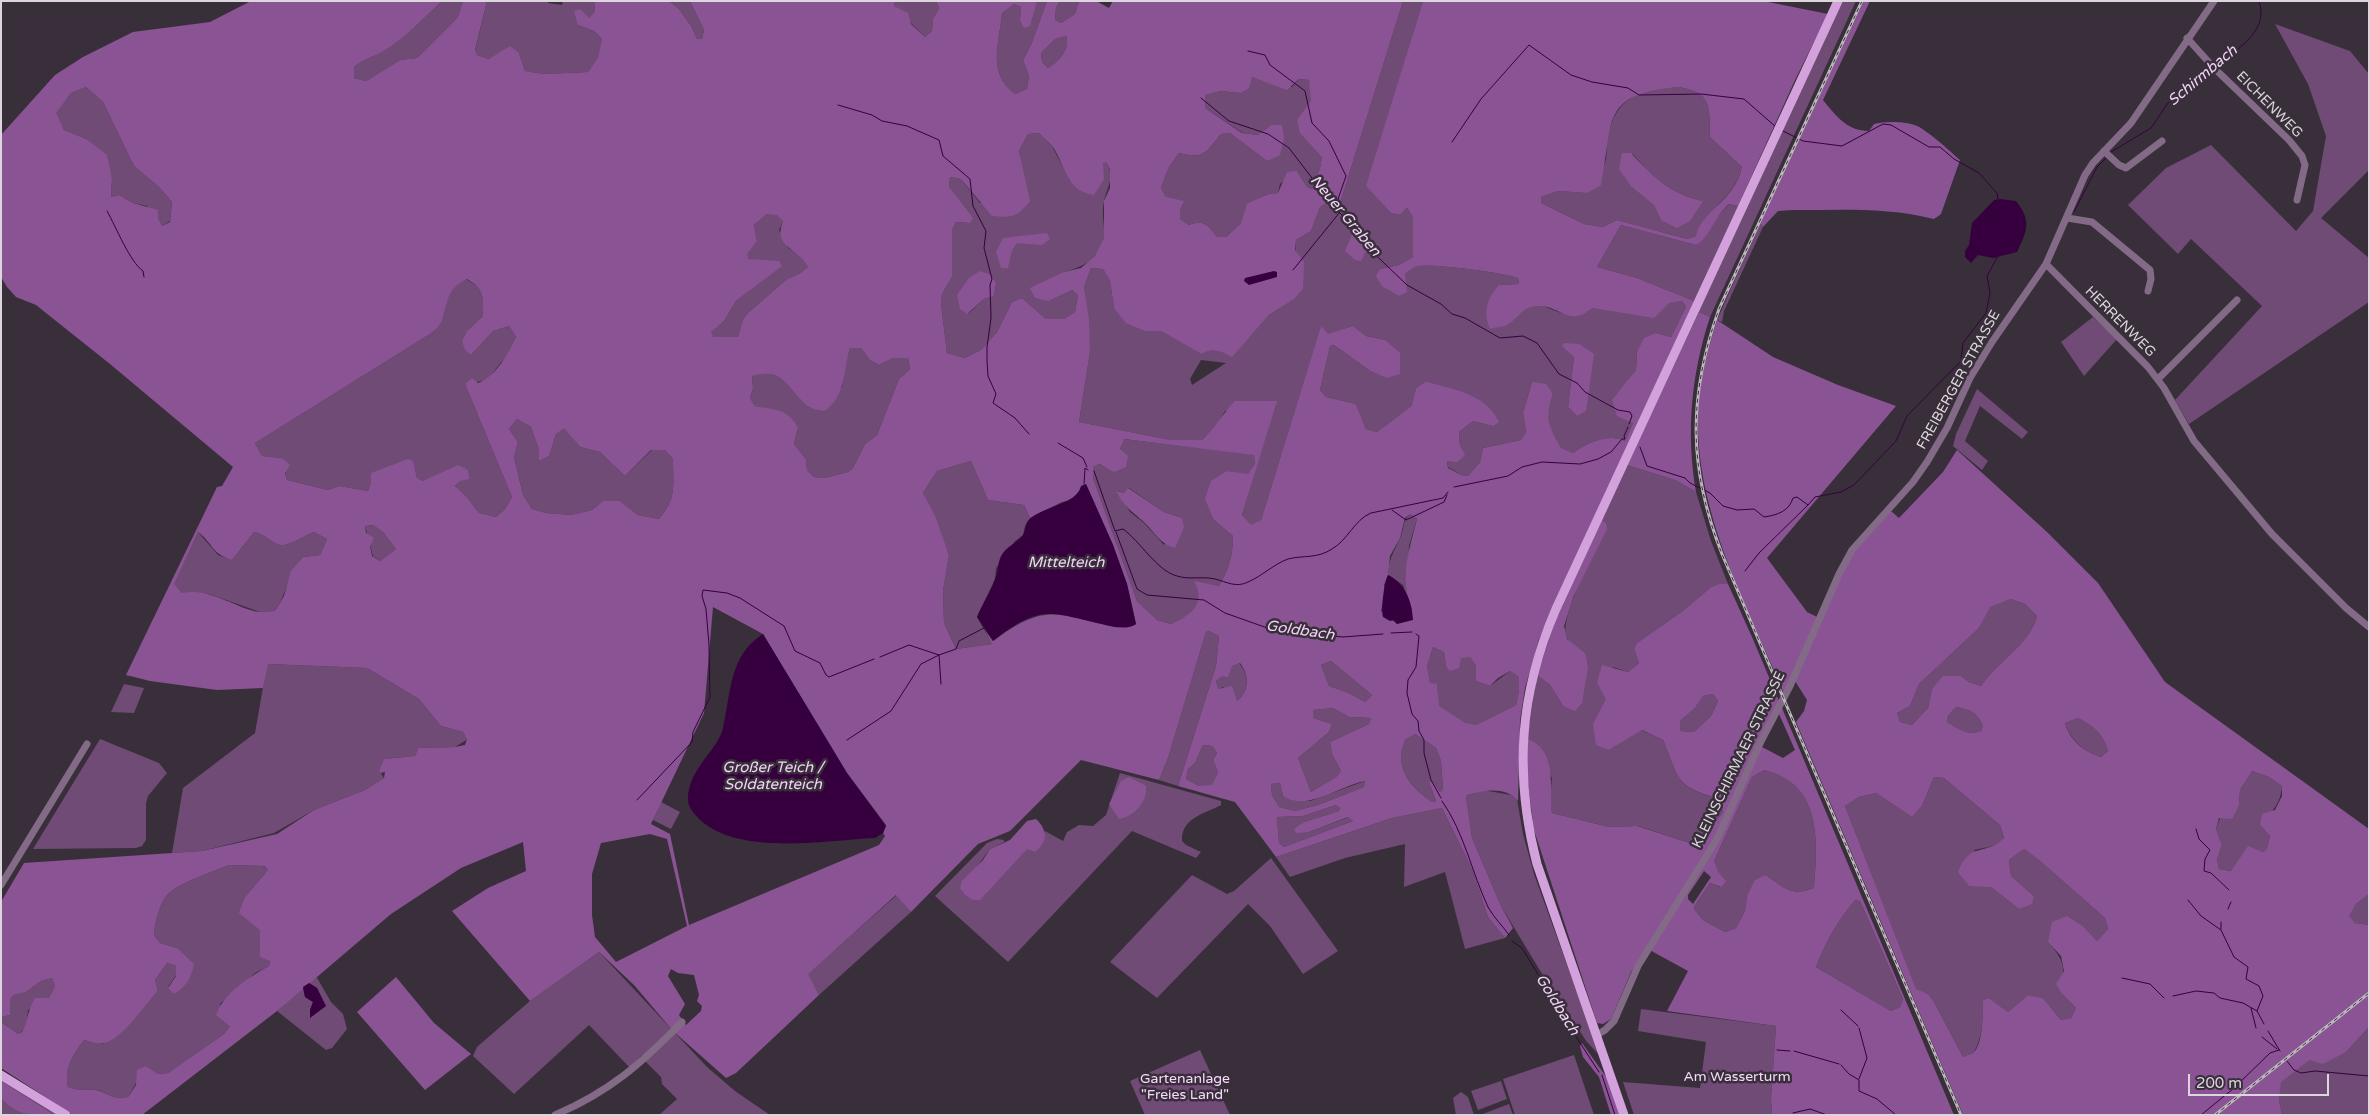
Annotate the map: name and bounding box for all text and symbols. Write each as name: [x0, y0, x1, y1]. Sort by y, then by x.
water label: Schirmbach: [2165, 42, 2241, 110]
street label: EICHENWEG: [2232, 68, 2306, 142]
water label: Neuer Graben: [1306, 172, 1384, 260]
street label: HERRENWEG: [2081, 283, 2159, 361]
street label: FREIBERGER STRASSE: [1914, 308, 2004, 452]
water label: Mittelteich: [1028, 554, 1104, 572]
water label: Goldbach: [1265, 617, 1335, 645]
street label: KLEINSCHIRMAER STRASSE: [1689, 669, 1789, 851]
water label: Großer Teich / Soldatenteich: [722, 759, 824, 794]
water label: Goldbach: [1531, 971, 1583, 1039]
scale bar: [2190, 1064, 2331, 1096]
park label: Am Wasserturm: [1683, 1069, 1791, 1085]
park label: Gartenanlage "Freies Land": [1140, 1071, 1230, 1104]
text: 200 m: [2196, 1074, 2242, 1092]

